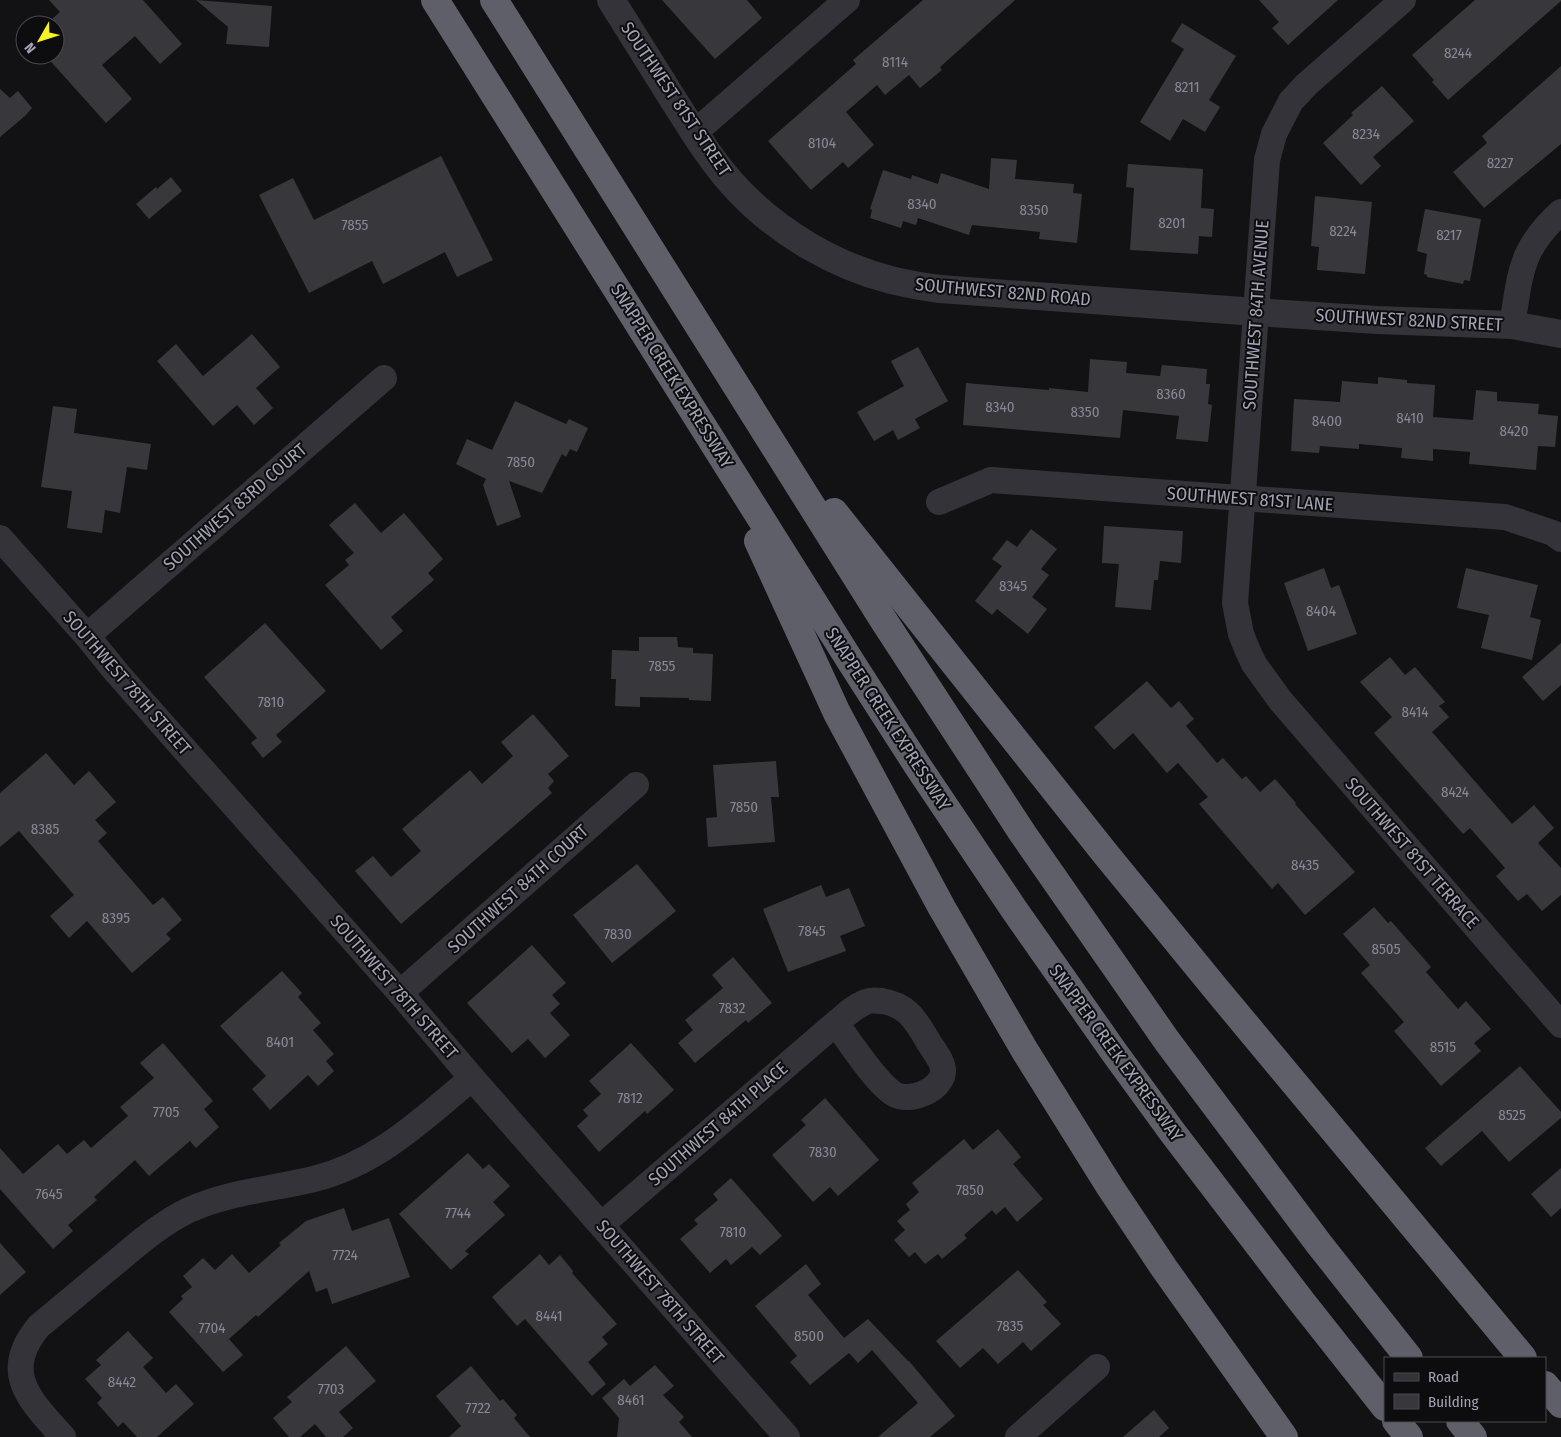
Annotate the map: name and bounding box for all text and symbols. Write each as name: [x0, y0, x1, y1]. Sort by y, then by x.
north arrow: [15, 15, 65, 65]
street label: SOUTHWEST 81ST STREET: [616, 18, 736, 181]
text: N: [21, 39, 40, 56]
house number: 8244: [1444, 44, 1472, 62]
house number: 8114: [882, 53, 908, 71]
house number: 8211: [1174, 78, 1200, 96]
house number: 8234: [1352, 125, 1380, 143]
house number: 8104: [808, 134, 836, 152]
house number: 8227: [1487, 154, 1513, 172]
house number: 8340: [907, 195, 937, 213]
house number: 8350: [1020, 201, 1048, 219]
house number: 8201: [1158, 214, 1186, 232]
house number: 7855: [342, 216, 369, 234]
street label: SOUTHWEST 84TH AVENUE: [1238, 219, 1274, 411]
house number: 8224: [1329, 222, 1357, 240]
house number: 8217: [1436, 226, 1462, 244]
street label: SOUTHWEST 82ND ROAD: [914, 273, 1092, 311]
street label: SNAPPER CREEK EXPRESSWAY: [606, 280, 738, 472]
street label: SOUTHWEST 82ND STREET: [1315, 304, 1504, 336]
house number: 8360: [1156, 385, 1186, 403]
house number: 8340: [985, 398, 1015, 416]
house number: 8350: [1071, 403, 1099, 421]
house number: 8410: [1396, 409, 1424, 427]
house number: 8400: [1312, 412, 1342, 430]
house number: 8420: [1500, 422, 1529, 440]
street label: SOUTHWEST 83RD COURT: [159, 438, 312, 575]
house number: 7850: [507, 453, 535, 471]
street label: SOUTHWEST 81ST LANE: [1166, 482, 1334, 516]
house number: 8345: [999, 577, 1027, 595]
house number: 8404: [1306, 602, 1336, 620]
street label: SOUTHWEST 78TH STREET: [58, 606, 196, 760]
street label: SNAPPER CREEK EXPRESSWAY: [821, 624, 955, 815]
house number: 7855: [649, 657, 676, 675]
house number: 7810: [258, 693, 284, 711]
house number: 8414: [1401, 703, 1429, 721]
street label: SOUTHWEST 81ST TERRACE: [1340, 773, 1484, 933]
house number: 8424: [1441, 783, 1469, 801]
house number: 7850: [730, 798, 758, 816]
house number: 8385: [31, 820, 59, 838]
street label: SOUTHWEST 84TH COURT: [443, 820, 593, 958]
house number: 8435: [1291, 856, 1319, 874]
house number: 8395: [102, 909, 130, 927]
street label: SOUTHWEST 78TH STREET: [325, 910, 463, 1064]
house number: 7845: [798, 922, 826, 940]
house number: 7830: [604, 925, 632, 943]
house number: 8505: [1371, 940, 1401, 958]
street label: SNAPPER CREEK EXPRESSWAY: [1044, 960, 1188, 1146]
house number: 7832: [719, 999, 746, 1017]
house number: 8401: [266, 1033, 294, 1051]
house number: 8515: [1430, 1038, 1456, 1056]
street label: SOUTHWEST 84TH PLACE: [644, 1057, 792, 1191]
house number: 7812: [617, 1089, 643, 1107]
house number: 7705: [153, 1103, 179, 1121]
house number: 8525: [1498, 1106, 1526, 1124]
house number: 7830: [809, 1143, 837, 1161]
house number: 7850: [956, 1181, 984, 1199]
house number: 7645: [35, 1185, 63, 1203]
house number: 7744: [445, 1204, 471, 1222]
street label: SOUTHWEST 78TH STREET: [591, 1215, 729, 1369]
house number: 7810: [720, 1223, 746, 1241]
house number: 7724: [332, 1246, 358, 1264]
house number: 8441: [535, 1307, 563, 1325]
house number: 7835: [997, 1317, 1024, 1335]
house number: 7704: [198, 1319, 226, 1337]
house number: 8500: [794, 1327, 824, 1345]
legend: [1384, 1357, 1546, 1422]
text: Road: [1428, 1368, 1459, 1386]
house number: 8442: [108, 1373, 137, 1391]
house number: 7703: [318, 1380, 344, 1398]
house number: 8461: [617, 1391, 645, 1409]
text: Building: [1428, 1393, 1479, 1411]
house number: 7722: [465, 1399, 491, 1417]

